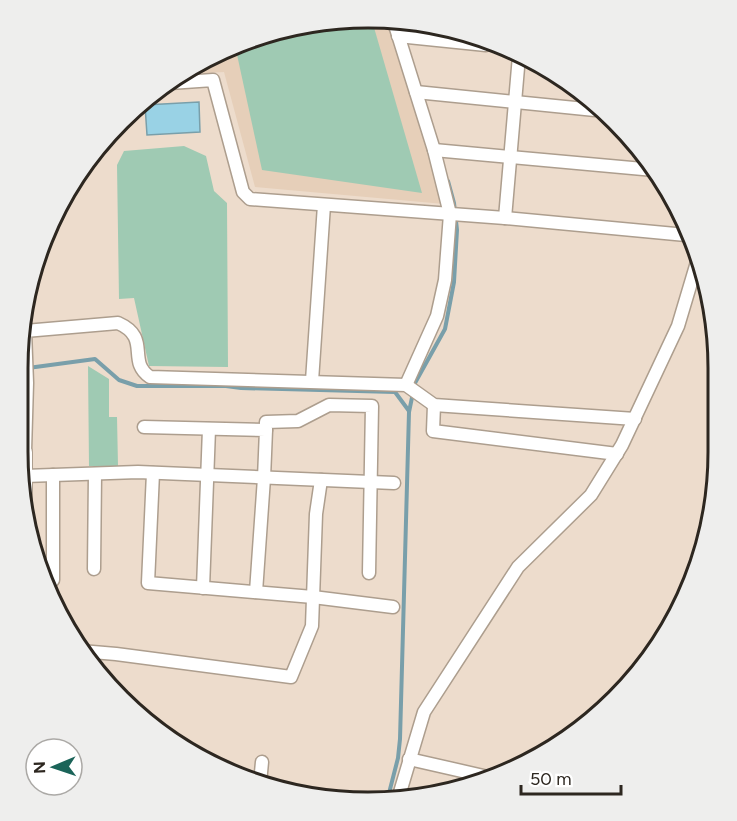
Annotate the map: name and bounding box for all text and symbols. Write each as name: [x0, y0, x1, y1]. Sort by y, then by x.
north arrow: [24, 737, 84, 797]
scale bar: [521, 758, 622, 796]
text: N: [30, 761, 49, 774]
text: 50 m: [530, 768, 572, 790]

